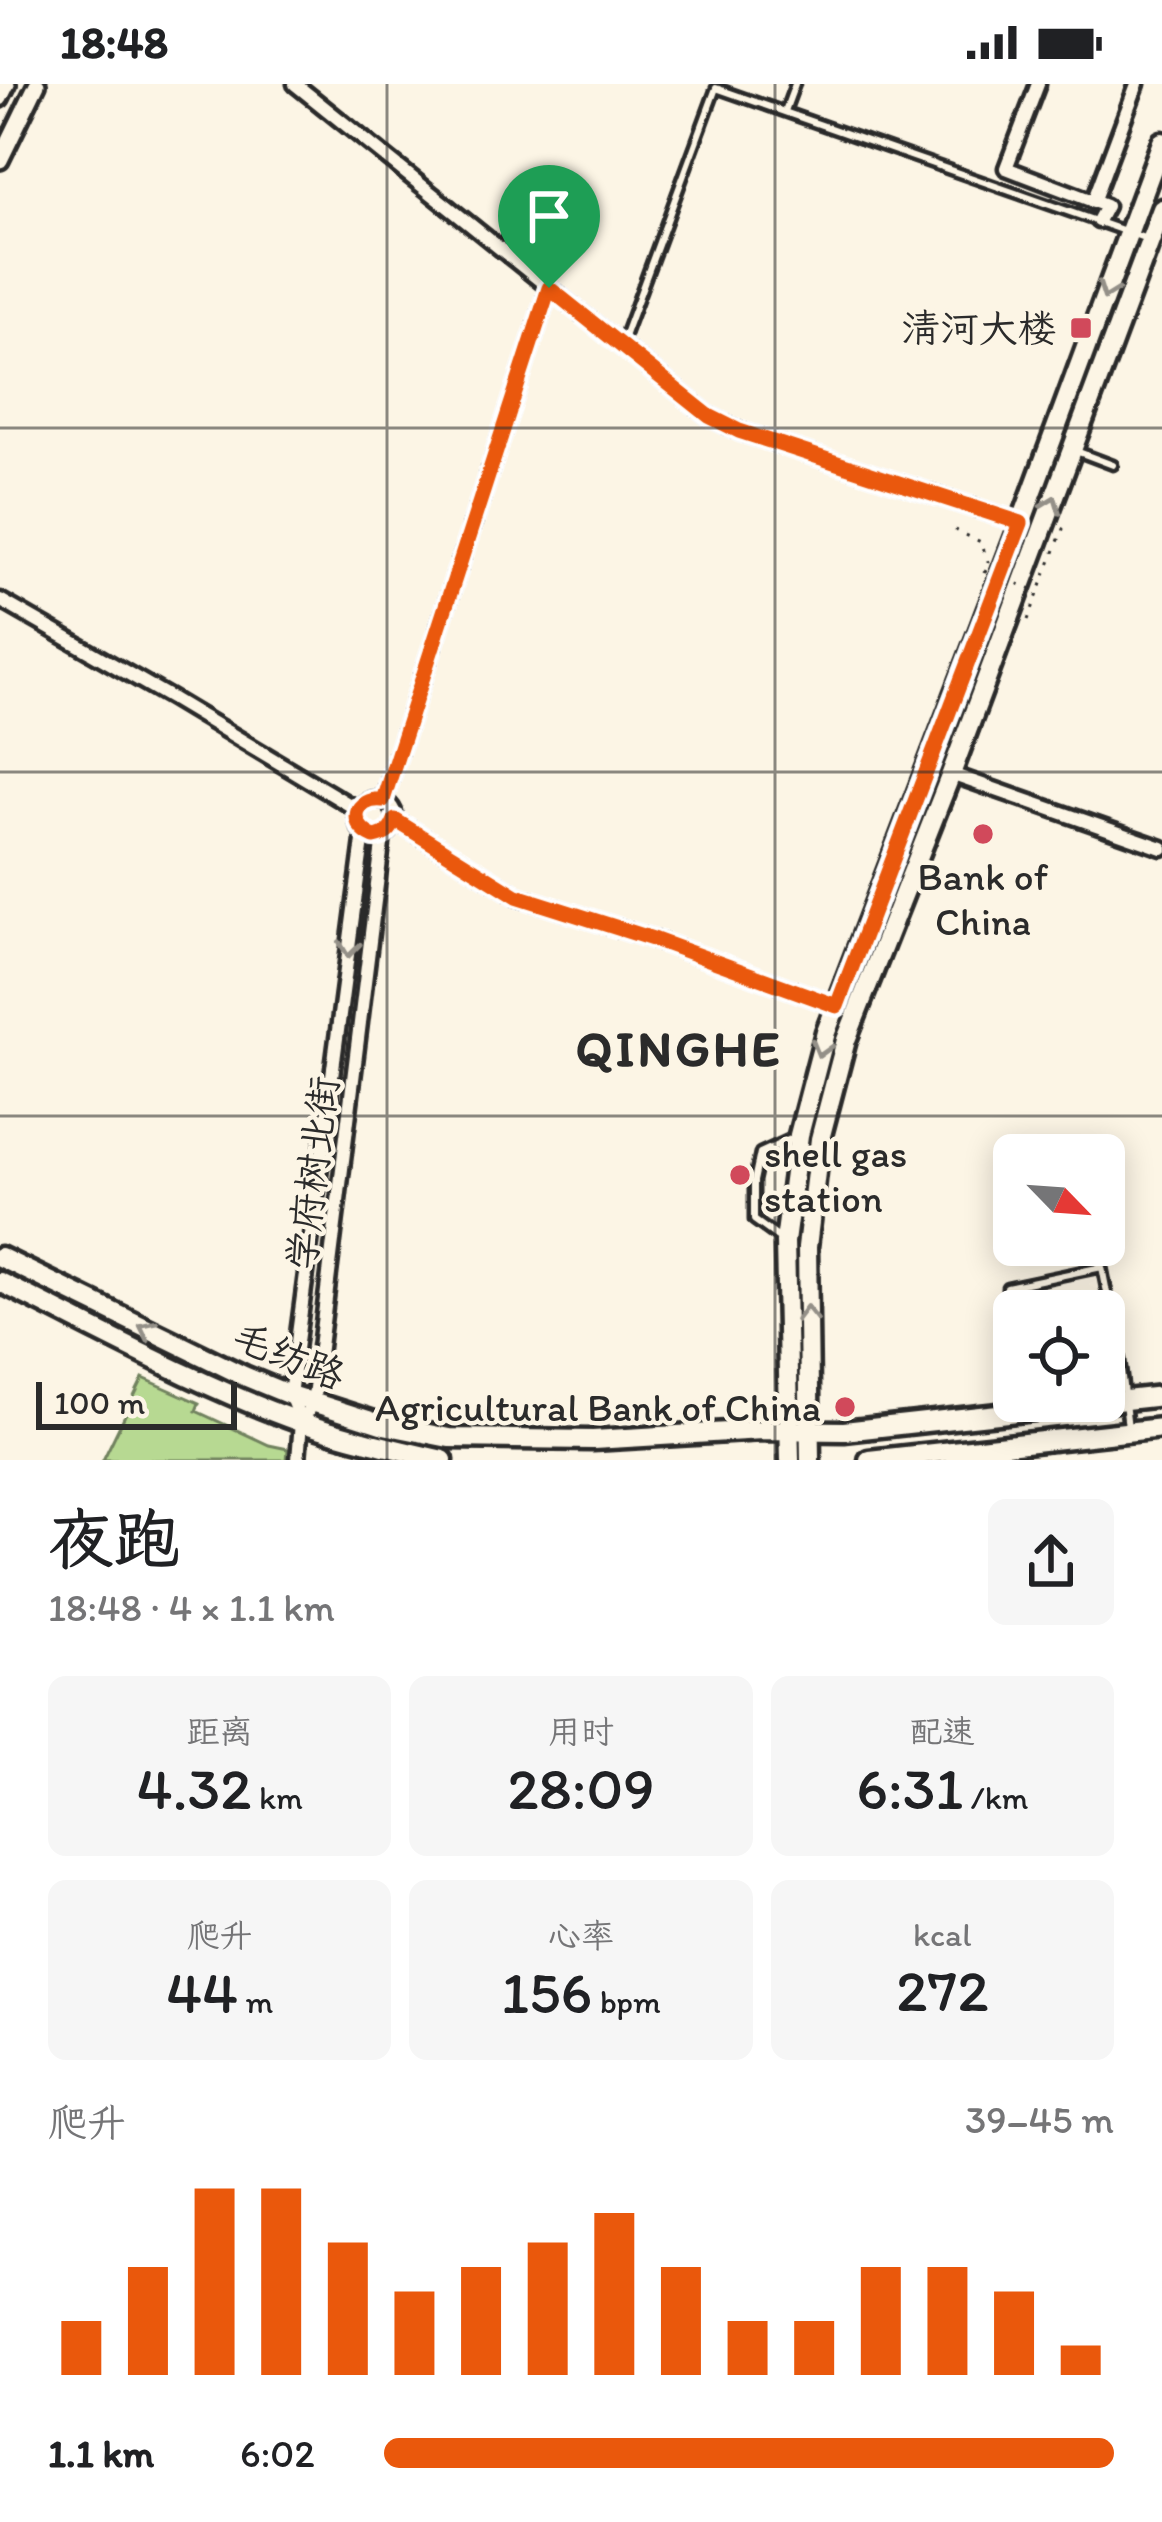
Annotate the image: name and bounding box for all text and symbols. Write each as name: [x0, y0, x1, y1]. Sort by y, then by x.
text: 18:48: [60, 15, 168, 69]
pin: [498, 165, 600, 288]
icon: arrive: [516, 183, 582, 249]
one-way arrow: [1097, 280, 1121, 301]
place label: 清河大楼: [901, 305, 1057, 352]
marker: 清河大楼: [1068, 315, 1094, 341]
one-way arrow: [1038, 495, 1062, 516]
marker: Bank of China: [970, 821, 996, 847]
place label: Bank of China: [918, 853, 1049, 945]
one-way arrow: [337, 939, 363, 959]
district label: QINGHE: [575, 1018, 783, 1079]
one-way arrow: [811, 1038, 836, 1059]
street label: 学府树北街: [277, 1073, 348, 1273]
place label: shell gas station: [764, 1130, 907, 1222]
north arrow: [993, 1134, 1125, 1266]
map controls: [993, 1134, 1125, 1422]
marker: shell gas station: [727, 1162, 753, 1188]
button: locate: [993, 1290, 1125, 1422]
one-way arrow: [795, 1304, 821, 1323]
street label: 毛纺路: [226, 1312, 352, 1399]
one-way arrow: [138, 1319, 159, 1343]
scale bar: [36, 1376, 237, 1429]
text: 100 m: [54, 1383, 145, 1422]
place label: Agricultural Bank of China: [375, 1384, 821, 1431]
marker: Agricultural Bank of China: [832, 1394, 858, 1420]
text: 夜跑: [48, 1499, 180, 1579]
button: share: [988, 1499, 1114, 1625]
text: 18:48 · 4 × 1.1 km: [48, 1584, 335, 1631]
text: 距离: [187, 1712, 253, 1751]
text: 用时: [548, 1712, 614, 1751]
text: 配速: [909, 1712, 975, 1751]
text: 4.32: [137, 1752, 252, 1824]
text: 28:09: [507, 1752, 655, 1824]
text: 6:31: [856, 1752, 963, 1824]
text: km: [252, 1778, 303, 1817]
text: /km: [963, 1778, 1028, 1817]
text: kcal: [913, 1915, 972, 1954]
text: 爬升: [187, 1916, 253, 1955]
text: 心率: [548, 1916, 614, 1955]
text: 272: [896, 1954, 989, 2026]
text: 44: [166, 1956, 238, 2028]
text: 156: [501, 1956, 592, 2028]
text: m: [238, 1982, 273, 2021]
text: bpm: [592, 1982, 661, 2021]
text: 39–45 m: [965, 2096, 1114, 2143]
text: 爬升: [48, 2099, 126, 2146]
text: 1.1 km: [48, 2430, 154, 2477]
text: 6:02: [240, 2430, 315, 2477]

